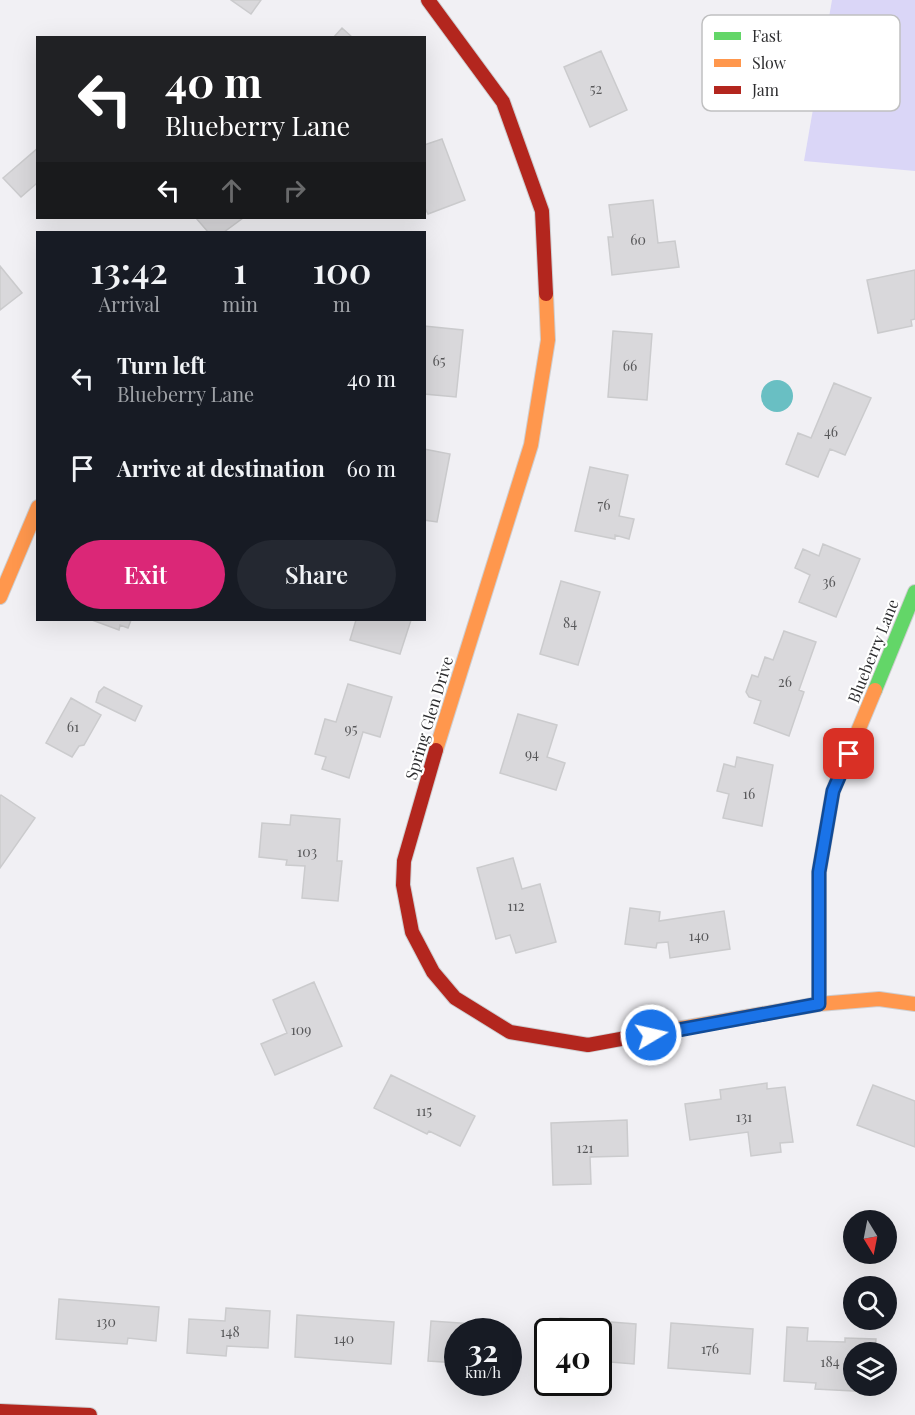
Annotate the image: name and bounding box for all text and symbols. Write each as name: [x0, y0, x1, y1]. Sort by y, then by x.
legend: [702, 15, 900, 111]
text: Fast: [752, 25, 782, 46]
text: Slow: [752, 52, 787, 73]
text: 40 m: [165, 53, 262, 109]
icon: left: [66, 60, 144, 138]
house number: 52: [590, 79, 603, 98]
text: Jam: [751, 79, 779, 100]
text: Blueberry Lane: [165, 107, 350, 143]
icon: left: [152, 174, 185, 207]
icon: ahead: [215, 174, 248, 207]
icon: right: [278, 174, 311, 207]
house number: 60: [630, 230, 646, 249]
text: 13:42: [90, 245, 168, 293]
text: 1: [233, 245, 247, 293]
text: 100: [312, 245, 371, 293]
text: Arrival: [98, 290, 160, 317]
text: min: [222, 290, 258, 317]
text: m: [333, 290, 351, 317]
text: Turn left: [117, 350, 206, 380]
house number: 65: [432, 351, 446, 370]
house number: 66: [623, 356, 637, 375]
icon: left: [66, 362, 99, 395]
text: 40 m: [347, 363, 396, 393]
text: Blueberry Lane: [117, 380, 254, 407]
house number: 46: [824, 422, 838, 441]
icon: arrive: [66, 452, 99, 485]
text: Arrive at destination: [117, 453, 325, 483]
text: 60 m: [346, 453, 396, 483]
house number: 76: [598, 495, 610, 514]
button: Exit: [66, 540, 225, 609]
button: Share: [237, 540, 396, 609]
house number: 36: [822, 572, 836, 591]
street label: Blueberry Lane: [842, 596, 903, 706]
house number: 84: [563, 613, 577, 632]
street label: Spring Glen Drive: [400, 654, 457, 782]
house number: 26: [778, 672, 792, 691]
house number: 61: [67, 717, 79, 736]
house number: 95: [345, 719, 358, 738]
pin: [823, 728, 874, 779]
icon: arrive: [832, 737, 865, 770]
house number: 94: [525, 744, 539, 763]
house number: 16: [743, 784, 755, 803]
house number: 103: [297, 842, 317, 861]
house number: 112: [507, 896, 525, 915]
house number: 140: [689, 926, 709, 945]
position arrow: [619, 1003, 683, 1067]
house number: 109: [291, 1020, 311, 1039]
house number: 115: [416, 1101, 432, 1120]
house number: 131: [736, 1107, 752, 1126]
house number: 121: [576, 1138, 594, 1157]
north arrow: [843, 1210, 897, 1264]
map controls: [843, 1210, 897, 1396]
button: search: [843, 1276, 897, 1330]
house number: 130: [96, 1312, 116, 1331]
speed limit sign: 40: [534, 1318, 612, 1396]
house number: 148: [220, 1322, 240, 1341]
house number: 140: [334, 1329, 354, 1348]
text: 32: [468, 1330, 498, 1370]
house number: 176: [701, 1339, 719, 1358]
button: layers: [843, 1342, 897, 1396]
house number: 184: [820, 1352, 840, 1371]
text: km/h: [465, 1362, 501, 1382]

